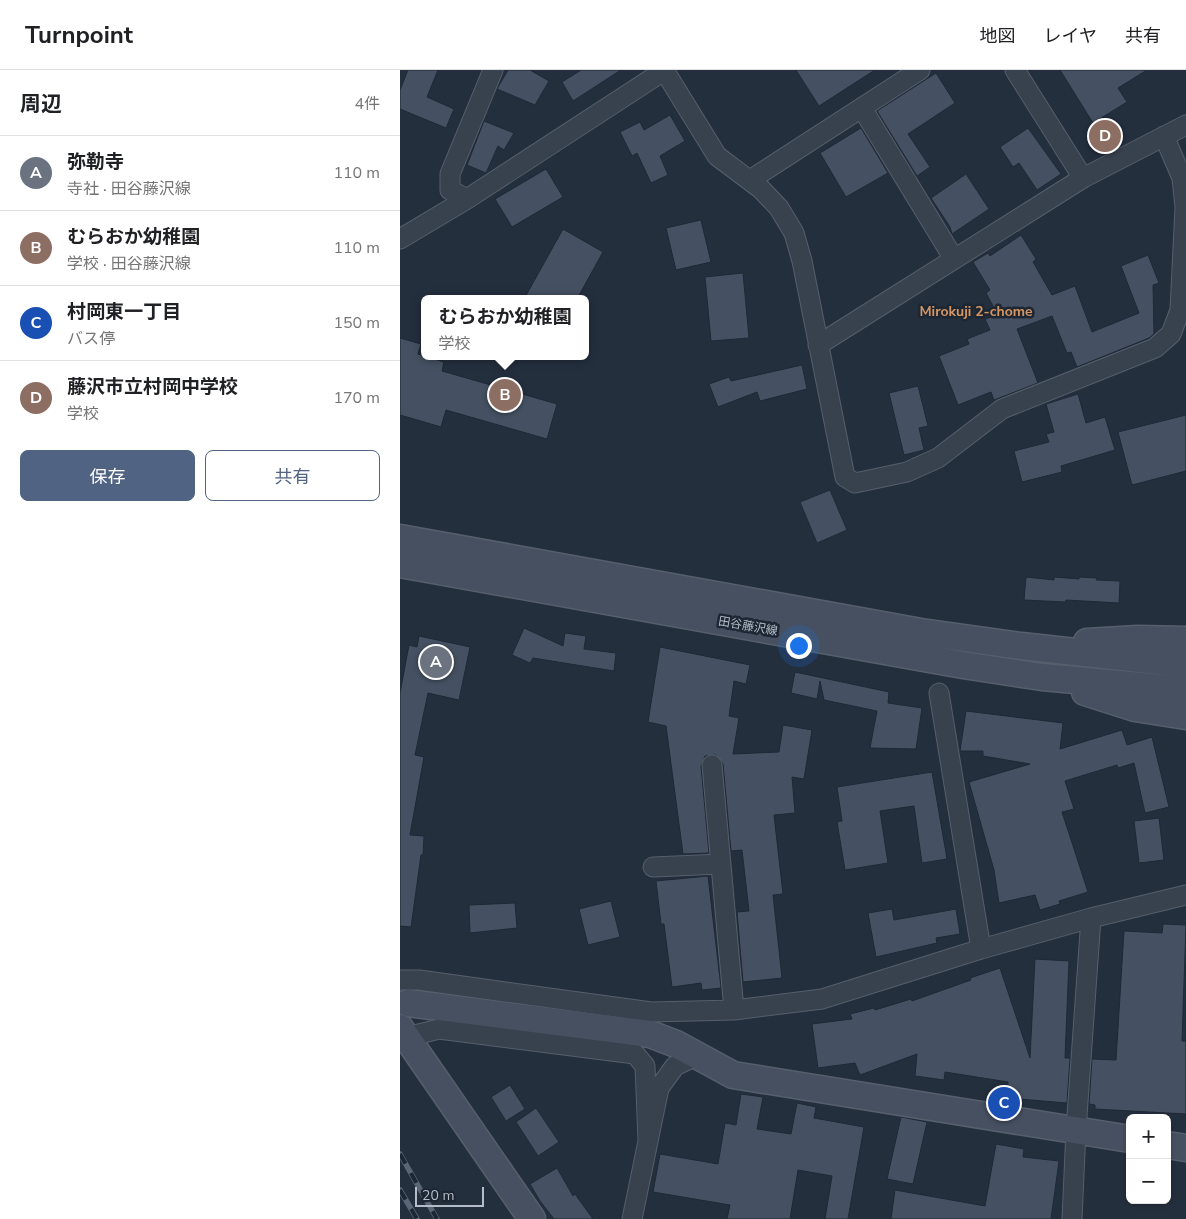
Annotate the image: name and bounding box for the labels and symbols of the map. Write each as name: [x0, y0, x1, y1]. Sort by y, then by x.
pin: D: [1089, 117, 1121, 155]
district label: Mirokuji 2-chome: [919, 302, 1033, 321]
pin: B: [489, 376, 521, 414]
street label: 田谷藤沢線: [717, 613, 779, 639]
your location: [786, 633, 812, 659]
pin: A: [420, 643, 452, 681]
pin: C: [988, 1084, 1020, 1122]
scale bar: [415, 1184, 484, 1207]

